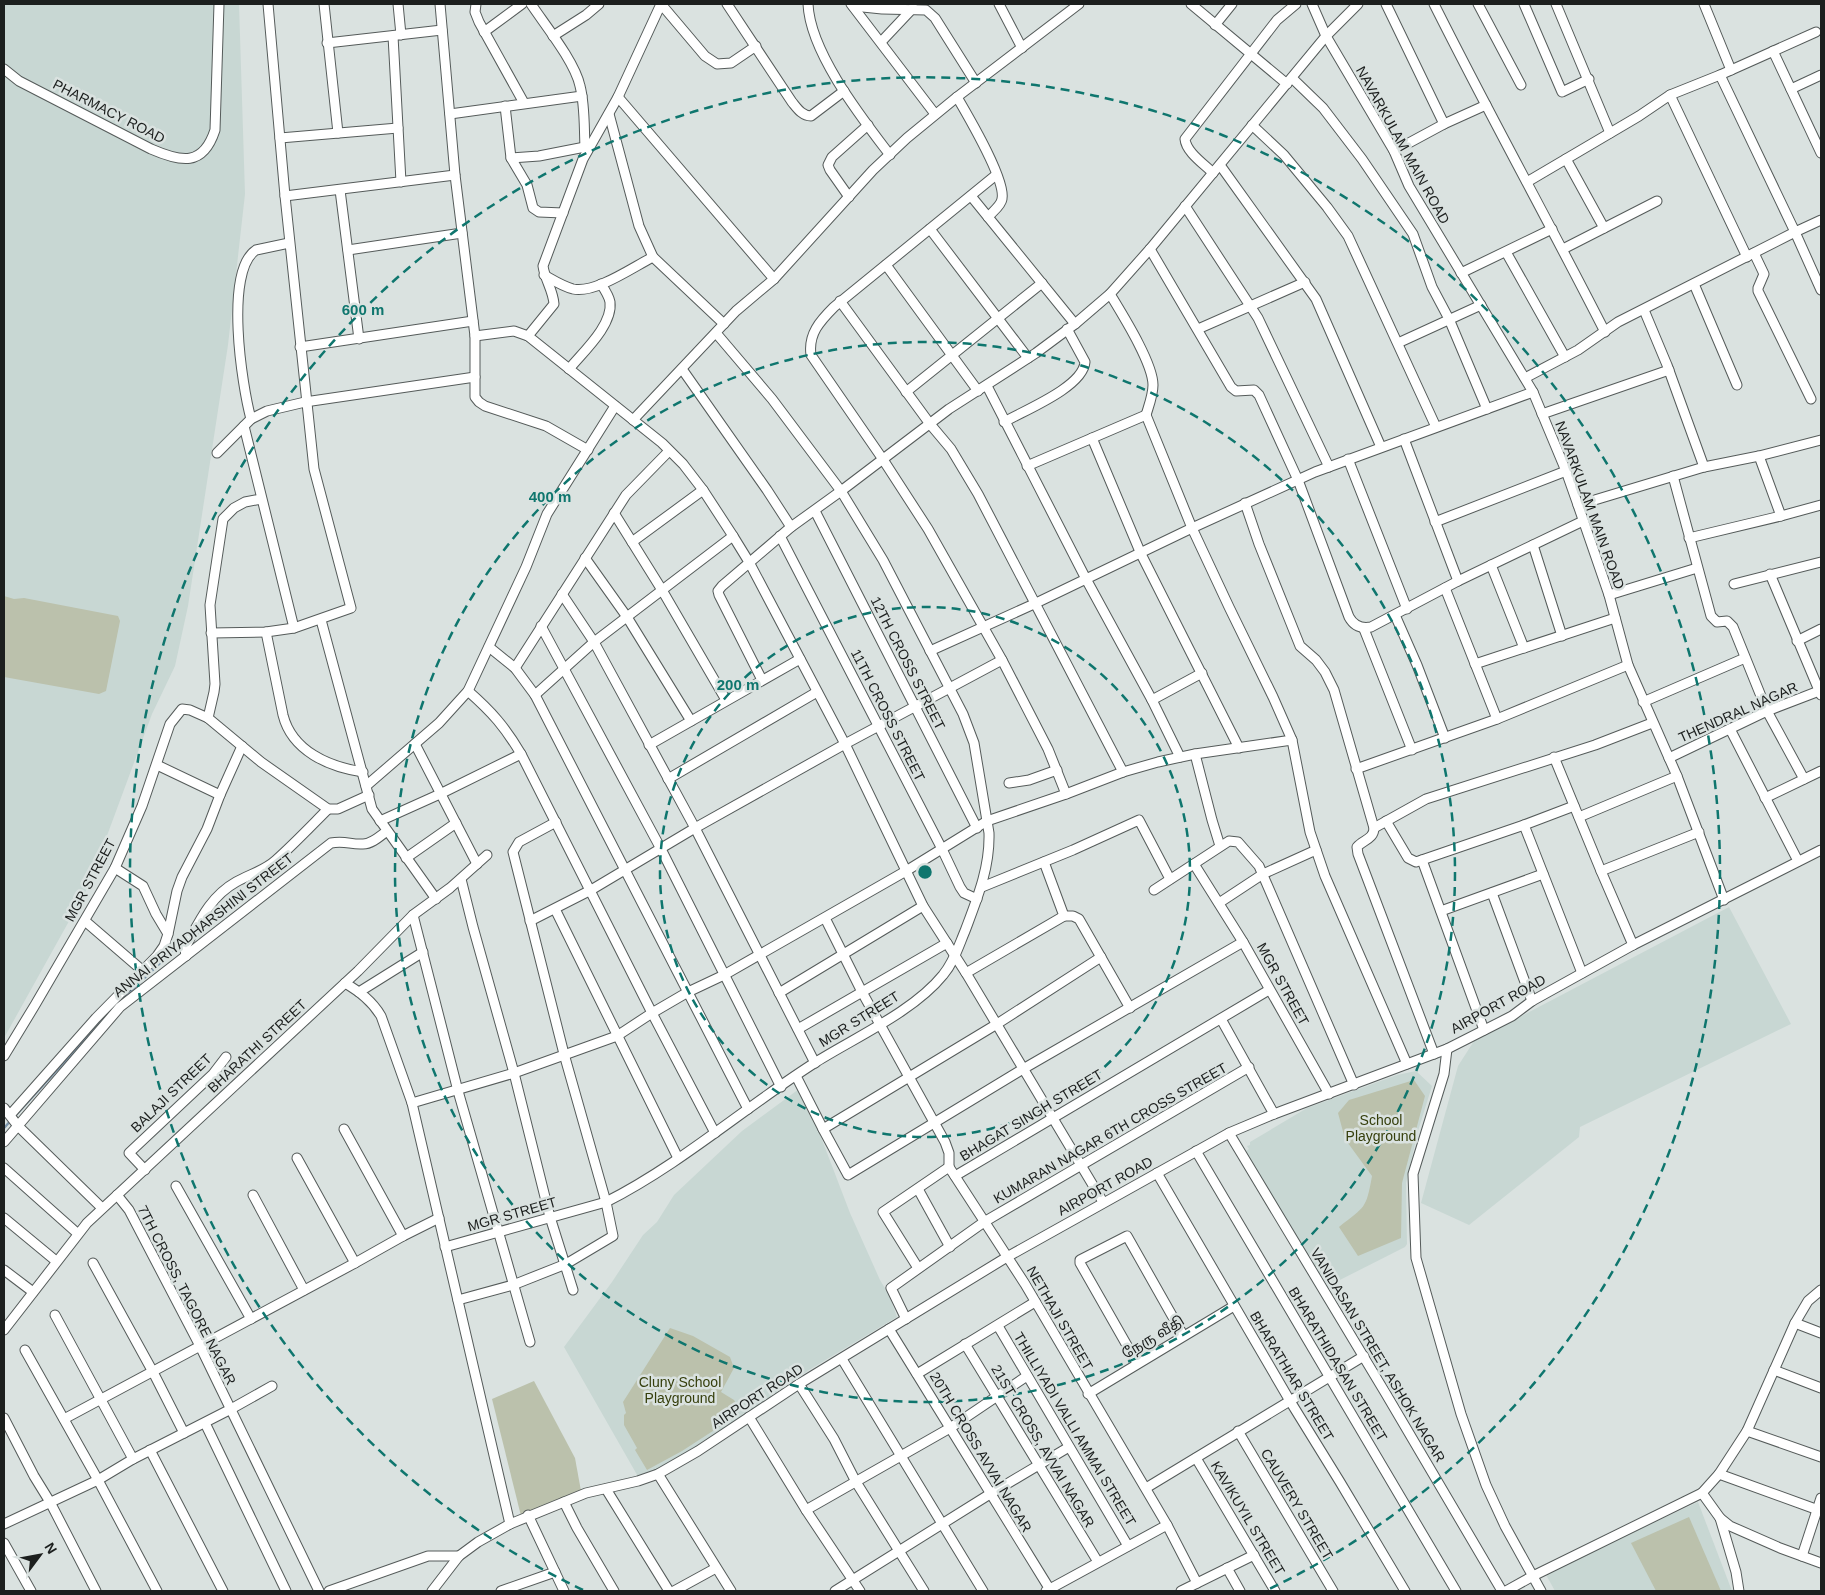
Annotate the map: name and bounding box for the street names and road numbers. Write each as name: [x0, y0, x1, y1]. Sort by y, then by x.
street label: NAVARKULAM MAIN ROAD: [1353, 63, 1453, 227]
street label: PHARMACY ROAD: [50, 76, 168, 146]
street label: NAVARKULAM MAIN ROAD: [1552, 419, 1628, 591]
street label: 12TH CROSS STREET: [867, 594, 949, 733]
street label: 11TH CROSS STREET: [848, 646, 928, 784]
street label: THENDRAL NAGAR: [1676, 679, 1800, 745]
street label: MGR STREET: [61, 835, 119, 924]
street label: ANNAI PRIYADHARSHINI STREET: [110, 850, 296, 1000]
street label: MGR STREET: [1254, 940, 1312, 1028]
street label: AIRPORT ROAD: [1448, 971, 1548, 1037]
street label: MGR STREET: [816, 988, 903, 1050]
street label: BHARATHI STREET: [204, 996, 310, 1096]
street label: BALAJI STREET: [127, 1050, 215, 1136]
street label: KUMARAN NAGAR 6TH CROSS STREET: [990, 1059, 1230, 1207]
street label: BHAGAT SINGH STREET: [957, 1066, 1106, 1164]
street label: AIRPORT ROAD: [1055, 1153, 1155, 1219]
street label: MGR STREET: [466, 1194, 559, 1234]
street label: 7TH CROSS, TAGORE NAGAR: [135, 1203, 239, 1387]
street label: VANIDASAN STREET, ASHOK NAGAR: [1307, 1245, 1449, 1465]
street label: NETHAJI STREET: [1024, 1263, 1097, 1373]
street label: BHARATHIDASAN STREET: [1286, 1284, 1391, 1444]
street label: BHARATHIAR STREET: [1247, 1308, 1337, 1444]
street label: நேரு வீதி: [1119, 1312, 1188, 1363]
street label: THILLIYADI VALLI AMMAI STREET: [1011, 1329, 1139, 1529]
street label: AIRPORT ROAD: [708, 1360, 806, 1432]
street label: 21ST CROSS, AVVAI NAGAR: [988, 1362, 1098, 1530]
street label: 20TH CROSS AVVAI NAGAR: [927, 1369, 1035, 1535]
street label: CAUVERY STREET: [1258, 1446, 1337, 1563]
street label: KAVIKUYIL STREET: [1208, 1458, 1289, 1578]

